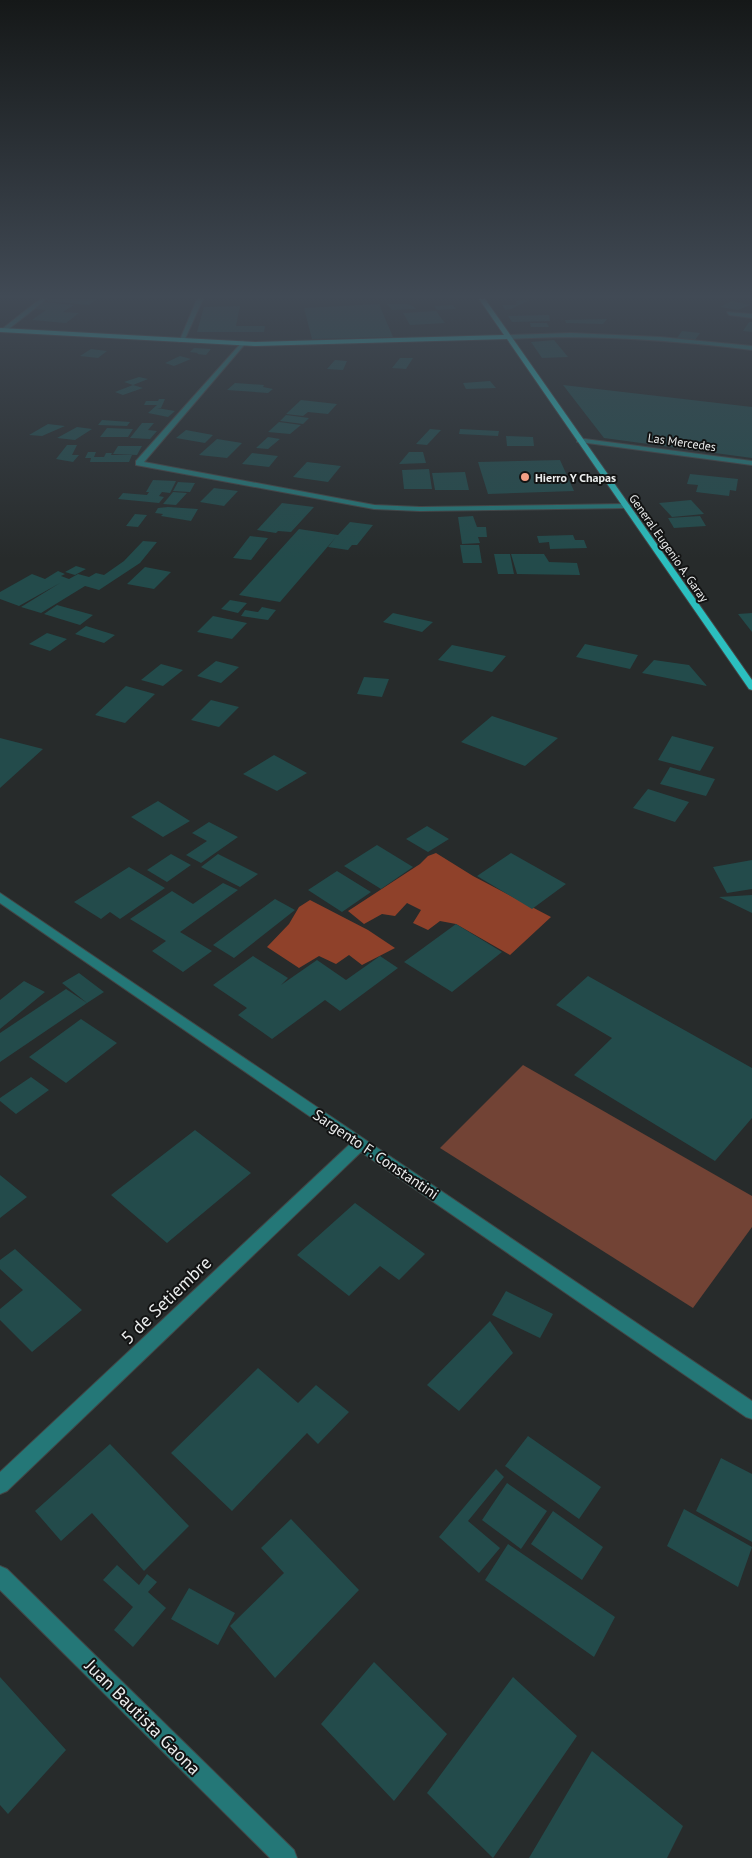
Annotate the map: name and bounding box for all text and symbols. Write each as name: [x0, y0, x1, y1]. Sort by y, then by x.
street label: Las Mercedes: [647, 430, 717, 454]
place label: Hierro Y Chapas: [535, 470, 616, 485]
marker: Hierro Y Chapas: [519, 471, 531, 483]
street label: General Eugenio A. Garay: [626, 491, 712, 605]
street label: Sargento F. Constantini: [309, 1105, 443, 1203]
street label: 5 de Setiembre: [116, 1251, 216, 1349]
street label: Juan Bautista Gaona: [80, 1654, 206, 1780]

